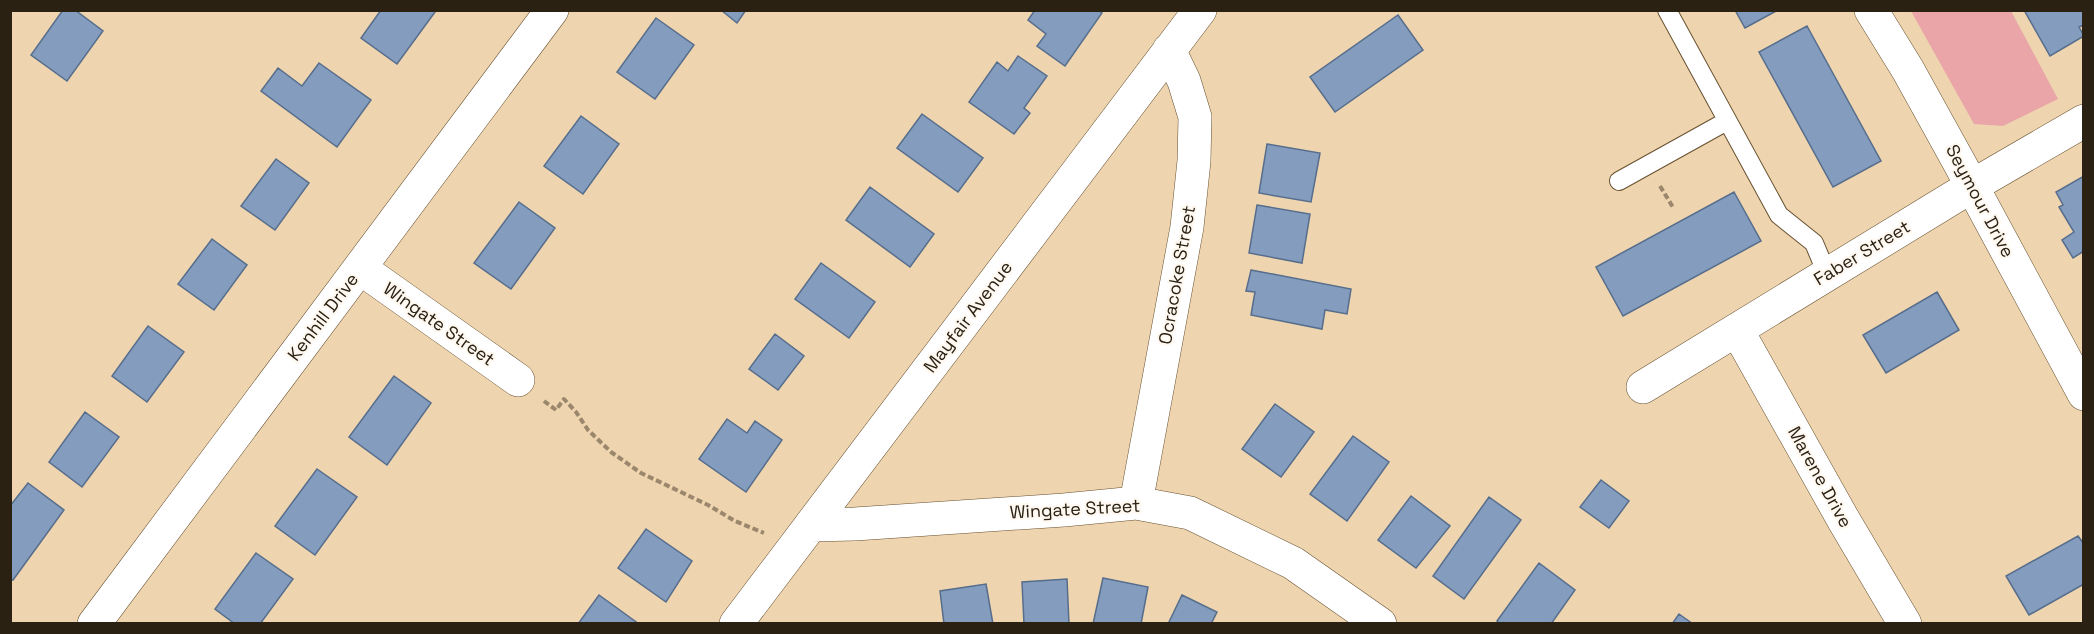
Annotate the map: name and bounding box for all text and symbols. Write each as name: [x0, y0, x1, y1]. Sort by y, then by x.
street label: Seymour Drive: [1941, 140, 2020, 261]
street label: Ocracoke Street: [1153, 204, 1200, 346]
street label: Faber Street: [1809, 215, 1914, 290]
street label: Mayfair Avenue: [918, 256, 1017, 377]
street label: Kenhill Drive: [282, 268, 363, 365]
street label: Wingate Street: [379, 277, 499, 371]
street label: Marene Drive: [1783, 422, 1858, 532]
street label: Wingate Street: [1009, 494, 1141, 523]

